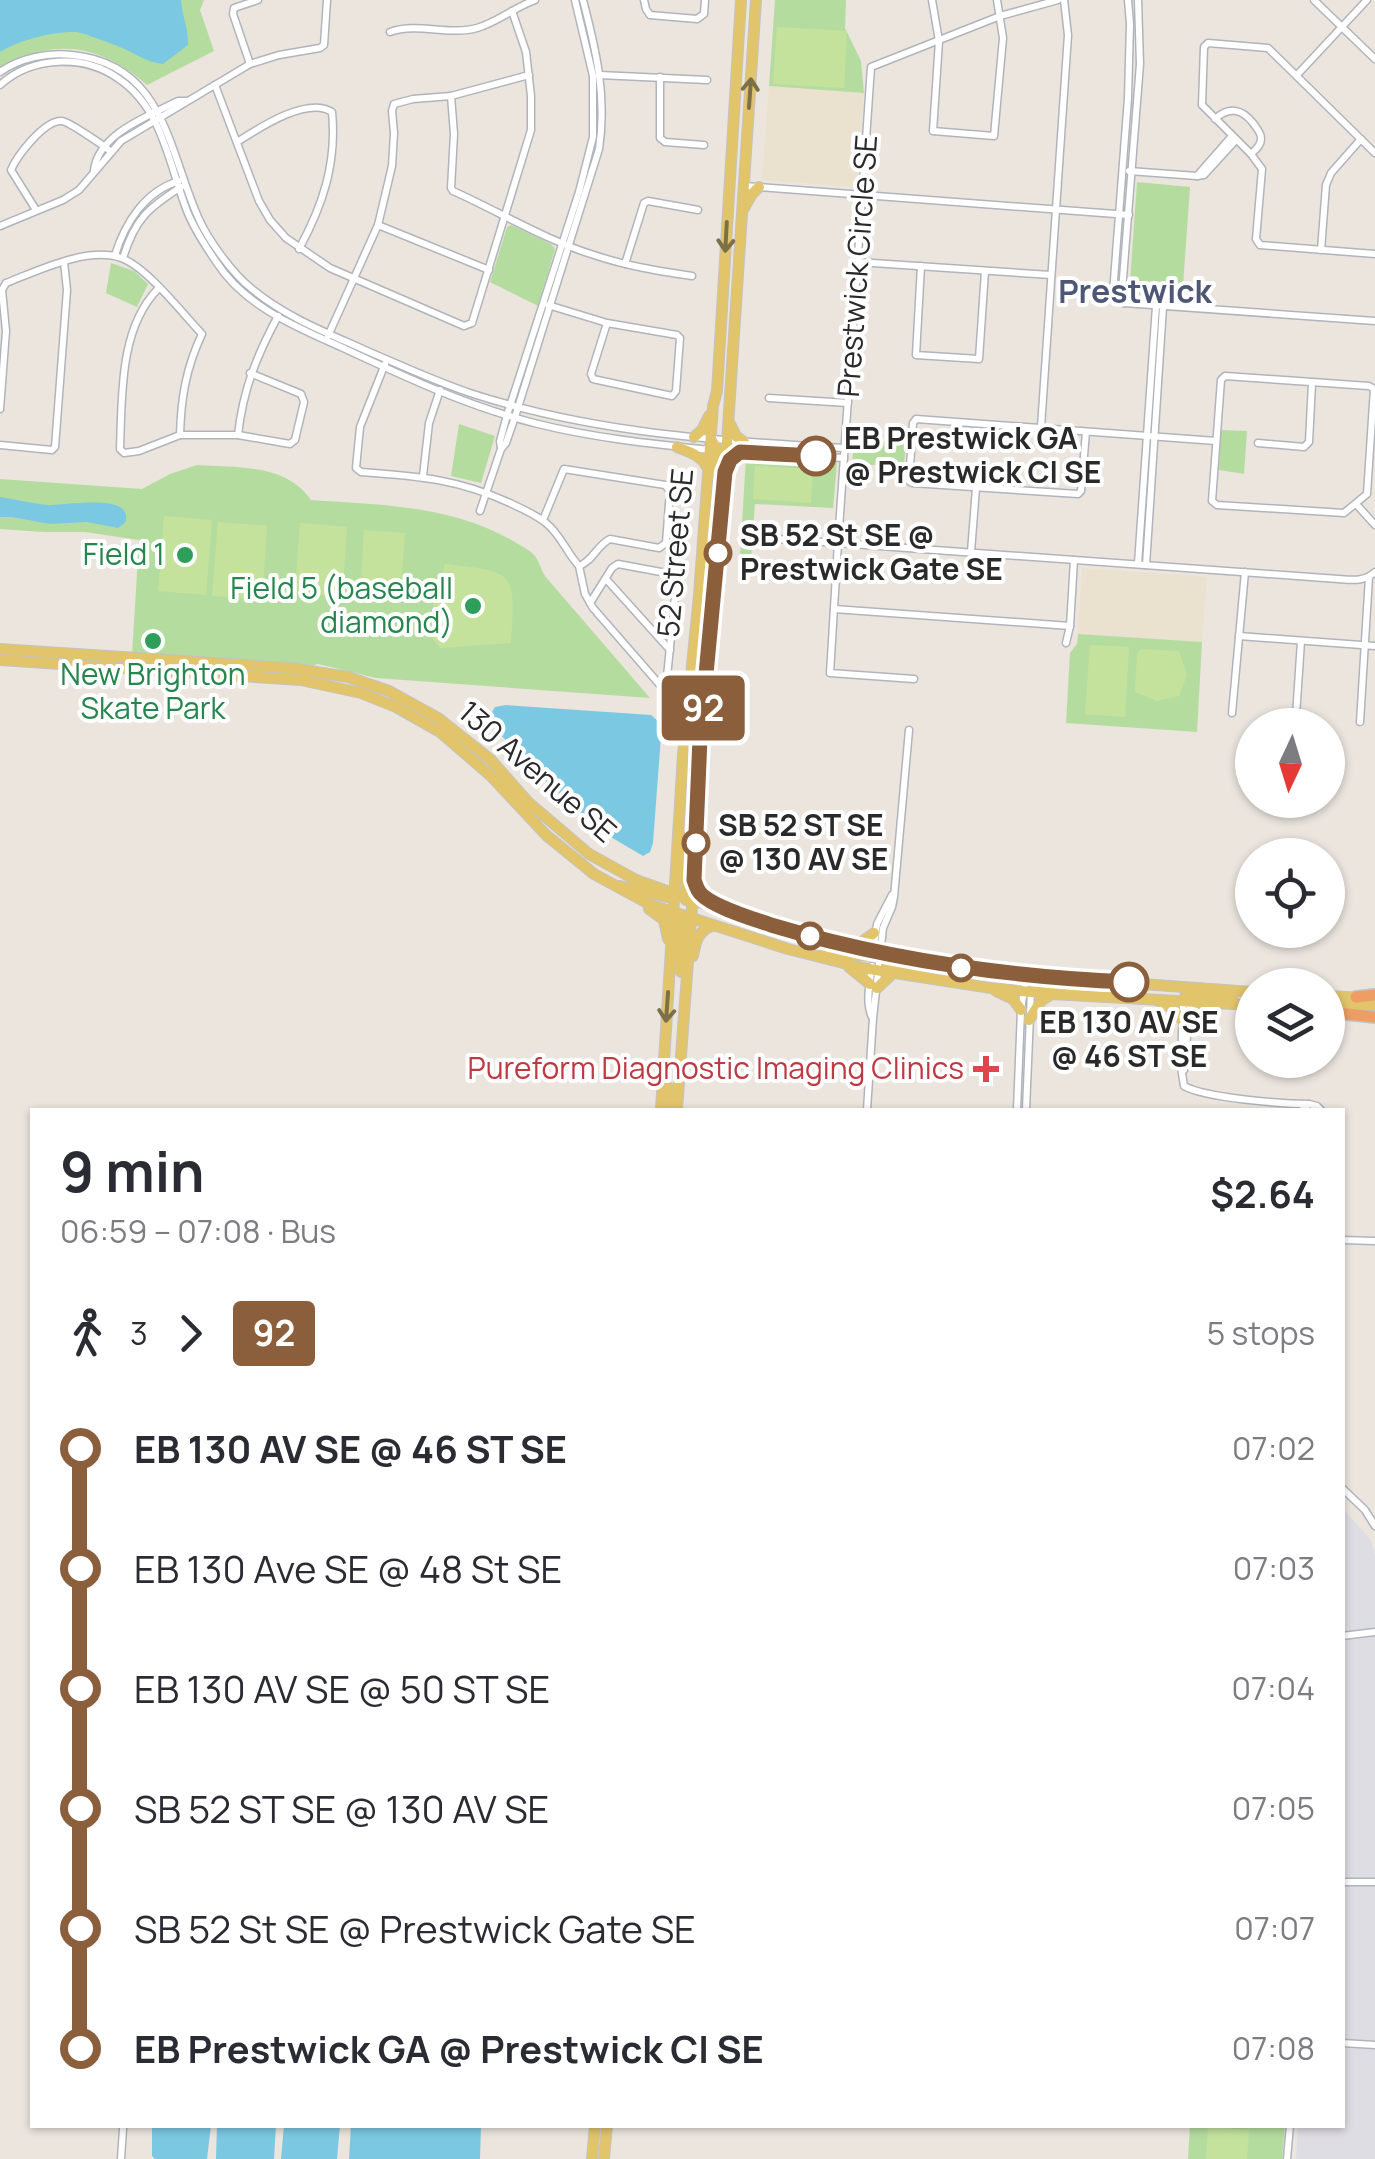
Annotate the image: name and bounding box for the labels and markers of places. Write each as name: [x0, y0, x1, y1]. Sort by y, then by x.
place label: EB Prestwick GA @ Prestwick CI SE: [844, 417, 1101, 492]
marker: EB Prestwick GA @ Prestwick CI SE: [797, 437, 835, 475]
place label: SB 52 St SE @ Prestwick Gate SE: [740, 514, 1003, 589]
place label: Field 1: [83, 533, 165, 574]
marker: SB 52 St SE @ Prestwick Gate SE: [705, 540, 731, 566]
marker: Field 1: [174, 544, 196, 566]
place label: Field 5 (baseball diamond): [230, 567, 453, 642]
marker: Field 5 (baseball diamond): [462, 595, 484, 617]
marker: New Brighton Skate Park: [142, 630, 164, 652]
place label: New Brighton Skate Park: [60, 653, 246, 728]
place label: SB 52 ST SE @ 130 AV SE: [718, 804, 888, 879]
marker: SB 52 ST SE @ 130 AV SE: [683, 830, 709, 856]
unlabelled marker: [797, 923, 823, 949]
unlabelled marker: [948, 955, 974, 981]
marker: EB 130 AV SE @ 46 ST SE: [1110, 963, 1148, 1001]
place label: EB 130 AV SE @ 46 ST SE: [1039, 1001, 1219, 1076]
place label: Pureform Diagnostic Imaging Clinics: [468, 1047, 964, 1088]
marker: Pureform Diagnostic Imaging Clinics: [973, 1056, 999, 1082]

